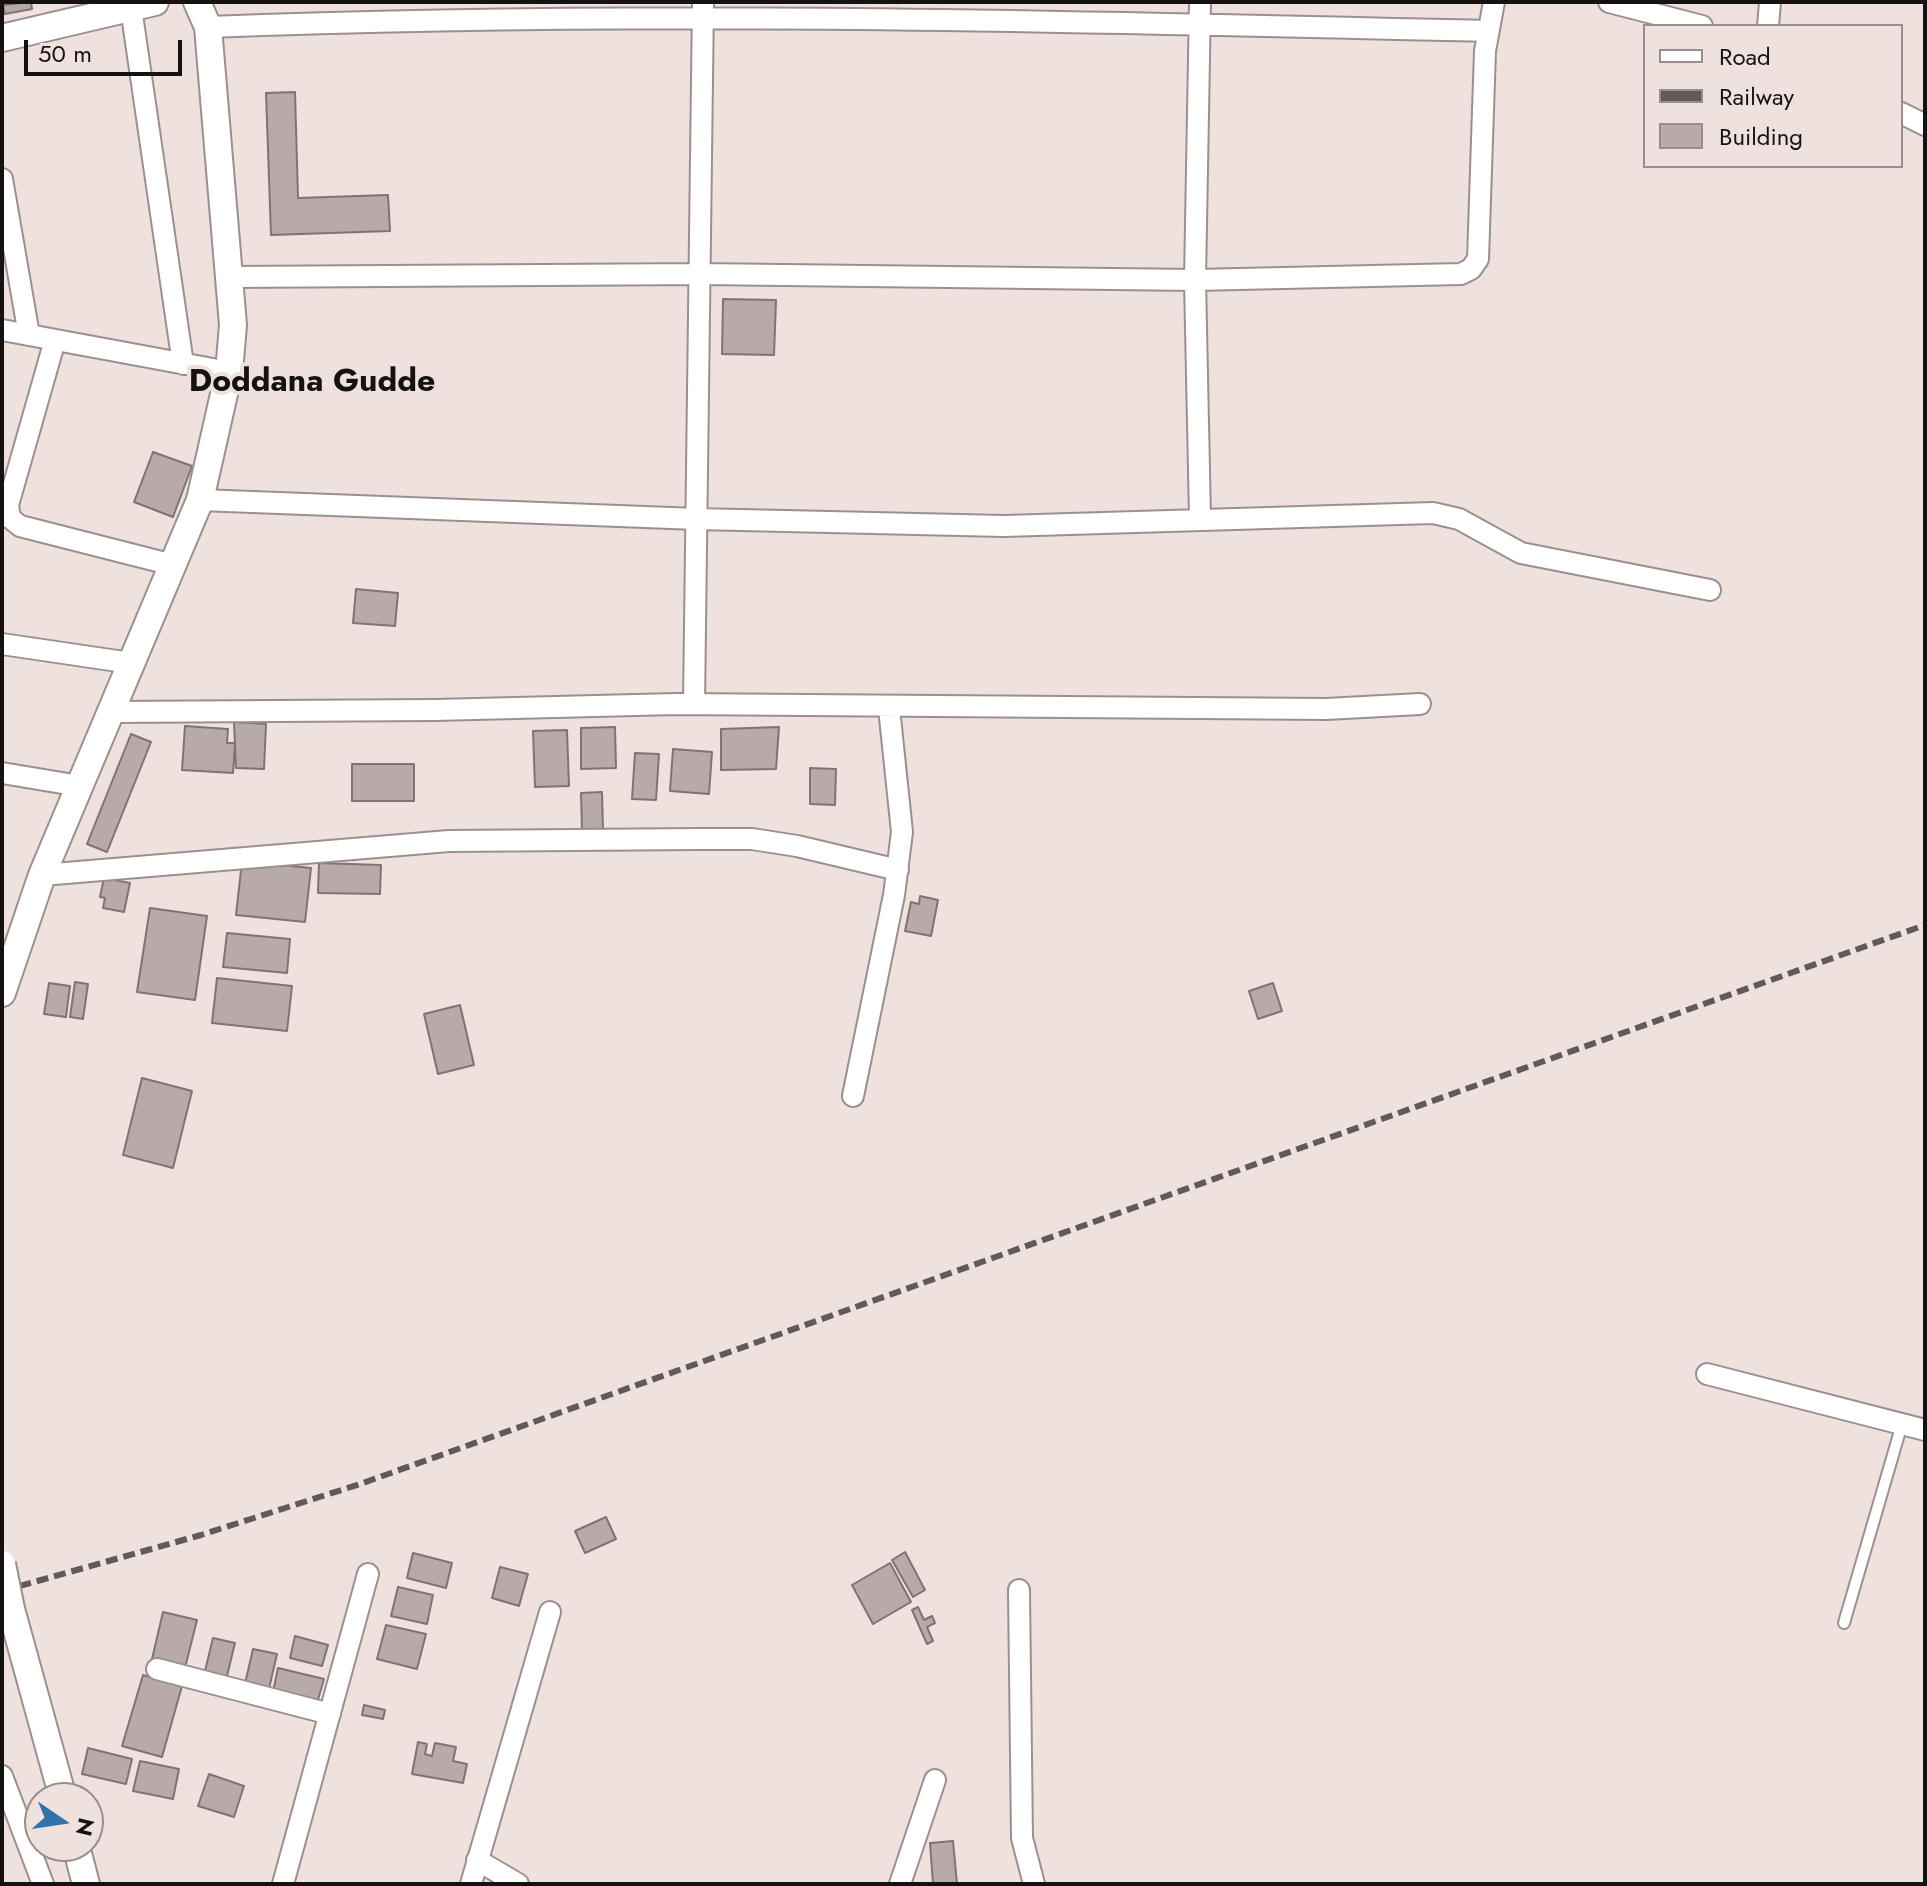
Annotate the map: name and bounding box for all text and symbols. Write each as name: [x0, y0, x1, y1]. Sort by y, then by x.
scale bar: [28, 24, 186, 74]
legend: [1643, 24, 1903, 168]
text: 50 m: [38, 36, 92, 71]
text: Road: [1719, 39, 1771, 74]
text: Railway: [1719, 79, 1794, 114]
text: Building: [1719, 119, 1803, 154]
district label: Doddana Gudde: [189, 364, 435, 402]
north arrow: [24, 1782, 104, 1862]
text: N: [68, 1815, 103, 1839]

